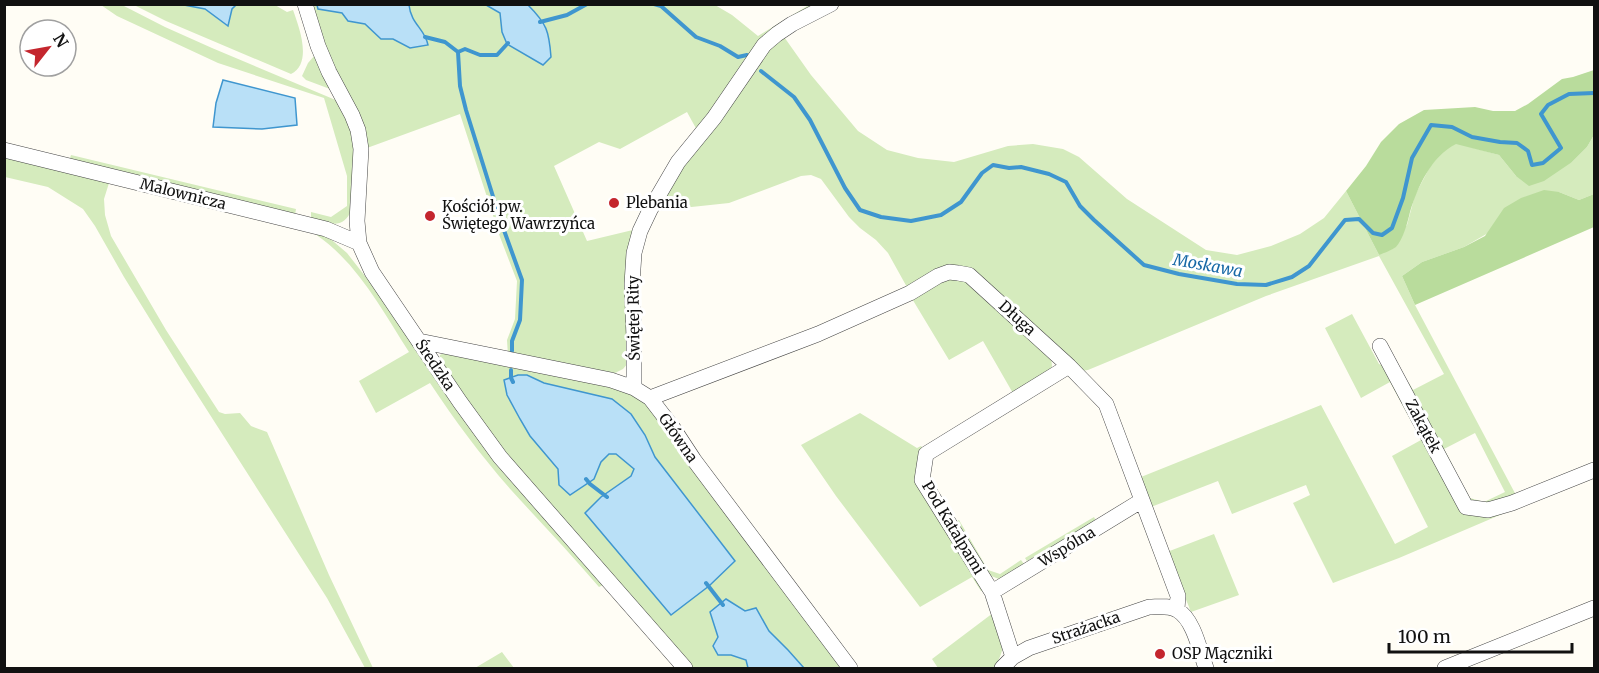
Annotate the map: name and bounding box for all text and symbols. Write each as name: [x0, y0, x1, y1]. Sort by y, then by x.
north arrow: [18, 18, 78, 78]
text: N: [49, 30, 73, 51]
street label: Malownicza: [138, 174, 228, 213]
place label: Plebania: [626, 193, 688, 212]
marker: Plebania: [607, 196, 621, 210]
place label: Kościół pw. Świętego Wawrzyńca: [442, 197, 595, 233]
marker: Kościół pw. Świętego Wawrzyńca: [423, 209, 437, 223]
water label: Moskawa: [1171, 249, 1244, 281]
street label: Świętej Rity: [622, 275, 644, 361]
street label: Długa: [995, 296, 1040, 339]
street label: Średzka: [411, 335, 460, 394]
street label: Zakątek: [1401, 396, 1446, 456]
street label: Główna: [655, 409, 702, 466]
street label: Pod Katalpami: [918, 478, 989, 578]
street label: Wspólna: [1034, 522, 1098, 571]
street label: Strażacka: [1049, 607, 1122, 648]
scale bar: [1389, 616, 1572, 654]
text: 100 m: [1398, 625, 1451, 648]
place label: OSP Mączniki: [1172, 644, 1273, 663]
marker: OSP Mączniki: [1153, 647, 1167, 661]

